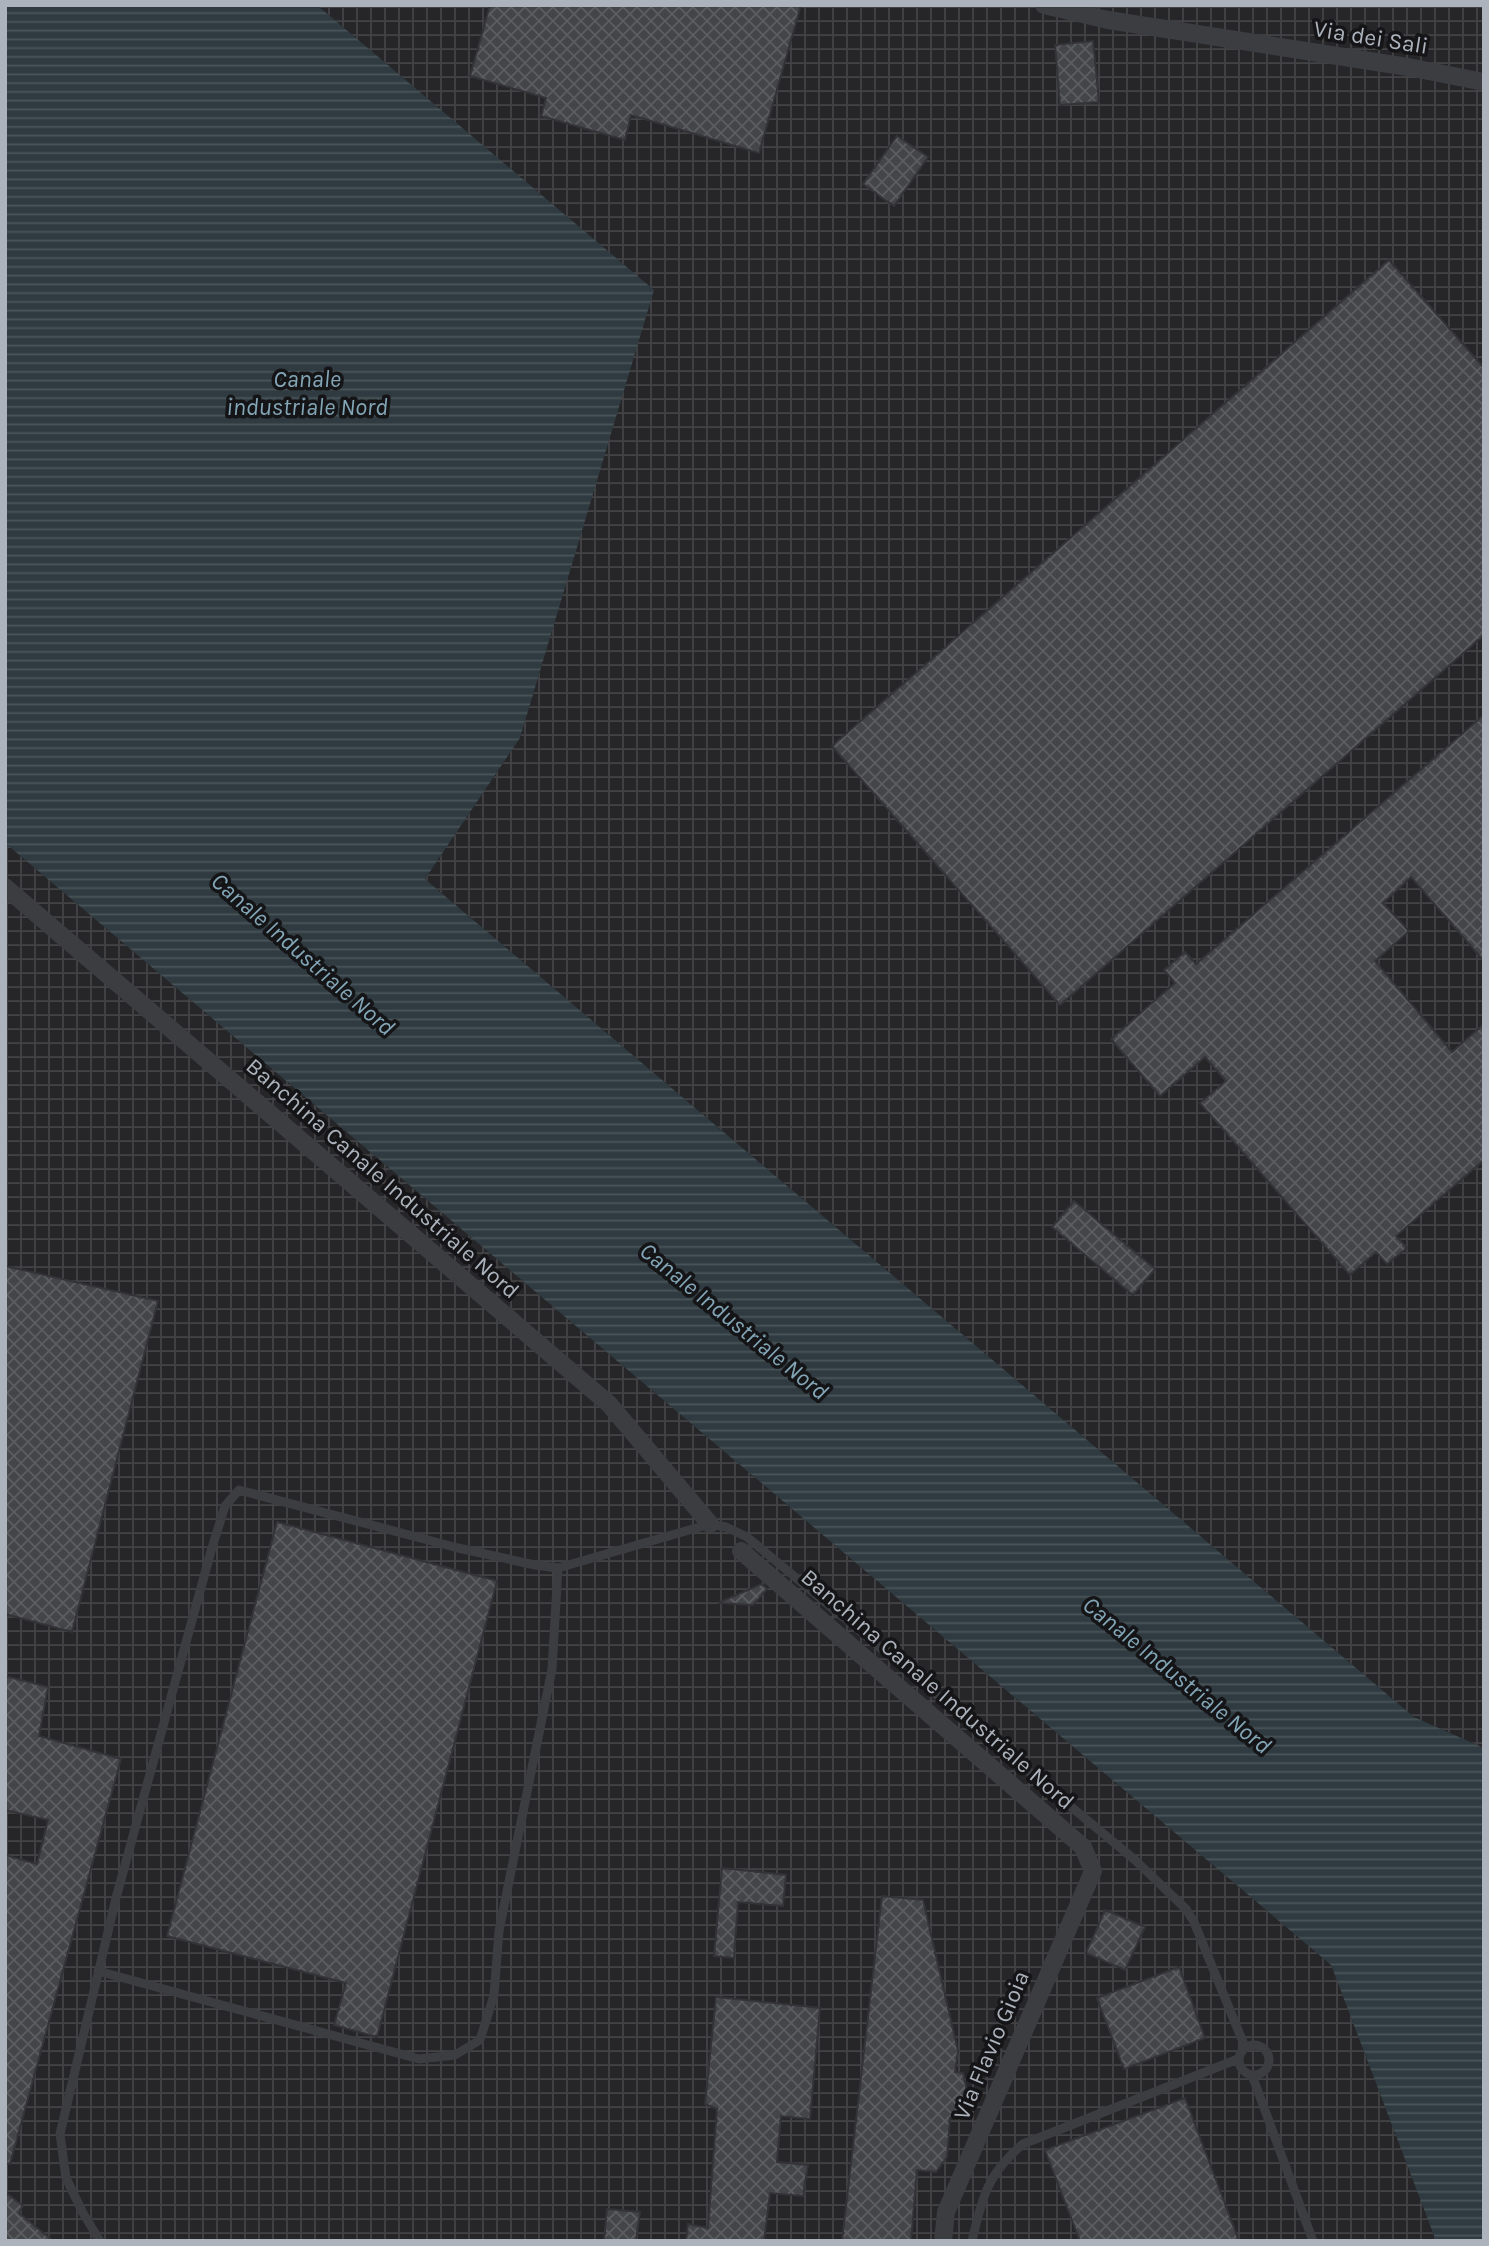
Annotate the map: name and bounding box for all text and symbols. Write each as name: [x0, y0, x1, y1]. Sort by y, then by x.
street label: Via dei Sali: [1312, 15, 1430, 60]
water label: Canale industriale Nord: [226, 365, 388, 421]
water label: Canale Industriale Nord: [206, 867, 401, 1041]
street label: Banchina Canale Industriale Nord: [241, 1052, 525, 1304]
water label: Canale Industriale Nord: [634, 1236, 834, 1406]
street label: Banchina Canale Industriale Nord: [796, 1563, 1080, 1815]
water label: Canale Industriale Nord: [1077, 1590, 1277, 1760]
street label: Via Flavio Gioia: [948, 1967, 1035, 2124]

